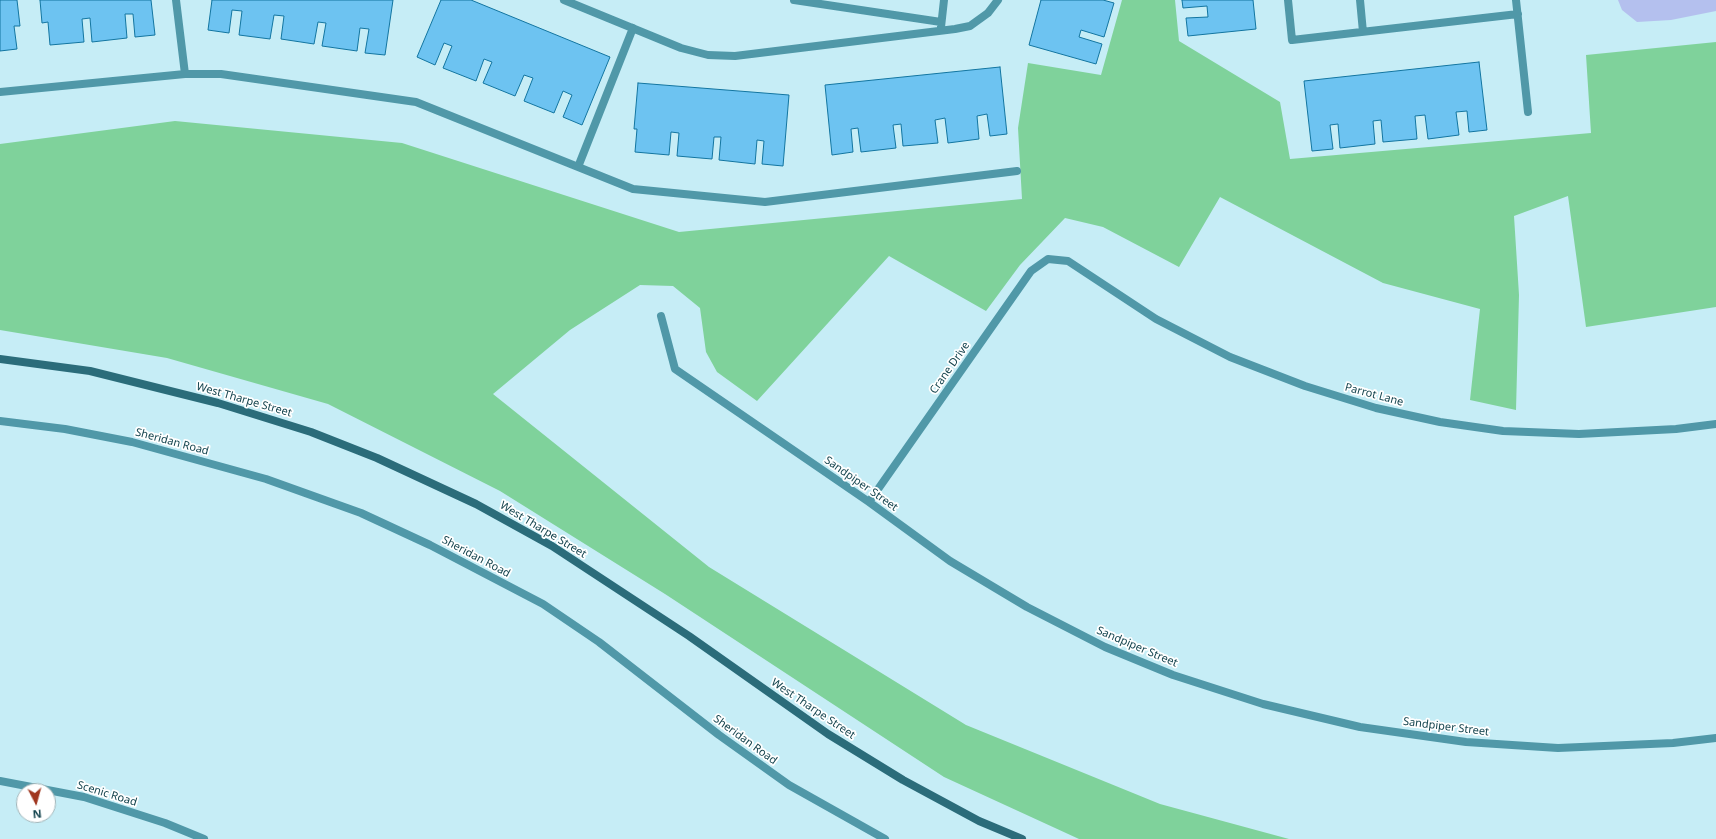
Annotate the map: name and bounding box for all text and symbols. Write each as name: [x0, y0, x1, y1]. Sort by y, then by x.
street label: Crane Drive: [927, 339, 973, 397]
street label: West Tharpe Street: [195, 380, 293, 420]
street label: Parrot Lane: [1343, 381, 1405, 409]
street label: Sheridan Road: [134, 426, 210, 458]
street label: Sandpiper Street: [822, 454, 900, 514]
street label: West Tharpe Street: [497, 499, 589, 561]
street label: Sheridan Road: [440, 533, 512, 581]
street label: Sandpiper Street: [1095, 624, 1179, 670]
street label: West Tharpe Street: [768, 676, 858, 742]
street label: Sheridan Road: [711, 712, 779, 768]
street label: Sandpiper Street: [1402, 715, 1490, 739]
street label: Scenic Road: [76, 779, 138, 809]
north arrow: [16, 783, 56, 823]
text: N: [32, 807, 42, 822]

